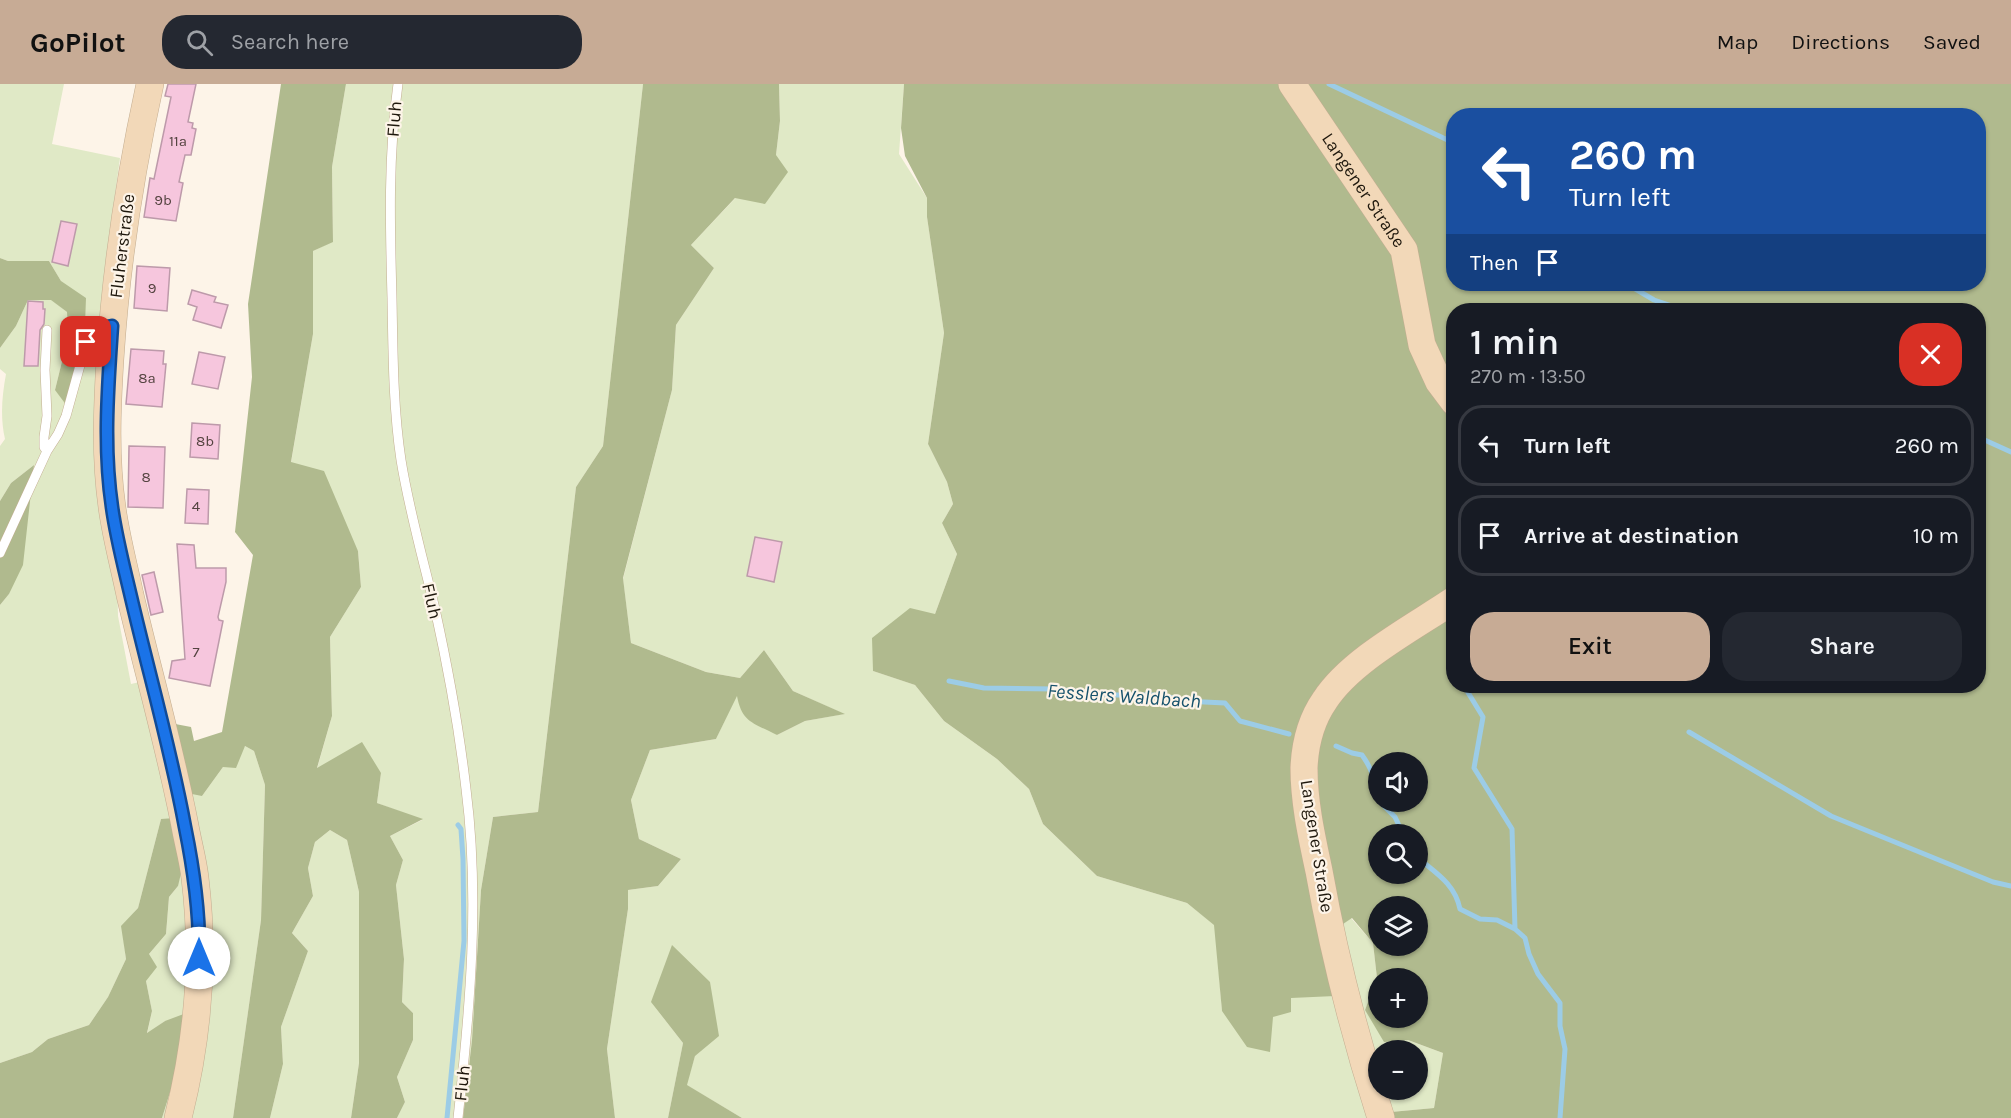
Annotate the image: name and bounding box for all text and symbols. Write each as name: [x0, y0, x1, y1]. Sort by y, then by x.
search box: [162, 15, 582, 69]
text: GoPilot: [30, 26, 126, 59]
icon: search: [183, 26, 216, 59]
text: Search here: [231, 29, 349, 55]
text: Map: [1717, 30, 1758, 54]
text: Directions: [1791, 30, 1890, 54]
text: Saved: [1923, 30, 1981, 54]
street label: Fluh: [381, 100, 407, 138]
street label: Langener Straße: [1317, 128, 1410, 252]
text: 260 m: [1569, 130, 1697, 180]
house number: 11a: [169, 132, 187, 150]
icon: left: [1470, 132, 1548, 210]
text: Turn left: [1569, 181, 1670, 213]
house number: 9b: [154, 191, 172, 209]
street label: Fluherstraße: [105, 193, 139, 299]
icon: arrive: [1531, 246, 1564, 279]
text: Then: [1470, 250, 1519, 276]
house number: 9: [148, 279, 156, 297]
pin: [60, 316, 111, 367]
text: 1 min: [1470, 321, 1559, 363]
button: close: [1899, 323, 1962, 386]
icon: arrive: [69, 325, 102, 358]
text: 270 m · 13:50: [1470, 365, 1586, 388]
house number: 8a: [138, 369, 156, 387]
icon: left: [1473, 429, 1506, 462]
house number: 8b: [196, 432, 214, 450]
text: Turn left: [1524, 433, 1611, 459]
text: 260 m: [1895, 433, 1959, 459]
house number: 8: [141, 468, 151, 486]
house number: 4: [192, 497, 201, 515]
icon: arrive: [1473, 519, 1506, 552]
text: Arrive at destination: [1524, 523, 1739, 549]
text: 10 m: [1913, 523, 1959, 549]
street label: Fluh: [417, 581, 447, 621]
button: Exit: [1470, 612, 1710, 681]
button: Share: [1722, 612, 1962, 681]
house number: 7: [192, 643, 200, 661]
water label: Fesslers Waldbach: [1046, 679, 1202, 713]
map controls: [1368, 752, 1428, 1100]
button: sound: [1368, 752, 1428, 812]
street label: Langener Straße: [1296, 778, 1338, 914]
button: search: [1368, 824, 1428, 884]
button: layers: [1368, 896, 1428, 956]
position arrow: [167, 926, 231, 990]
button: +: [1368, 968, 1428, 1028]
button: −: [1368, 1040, 1428, 1100]
street label: Fluh: [449, 1064, 475, 1102]

